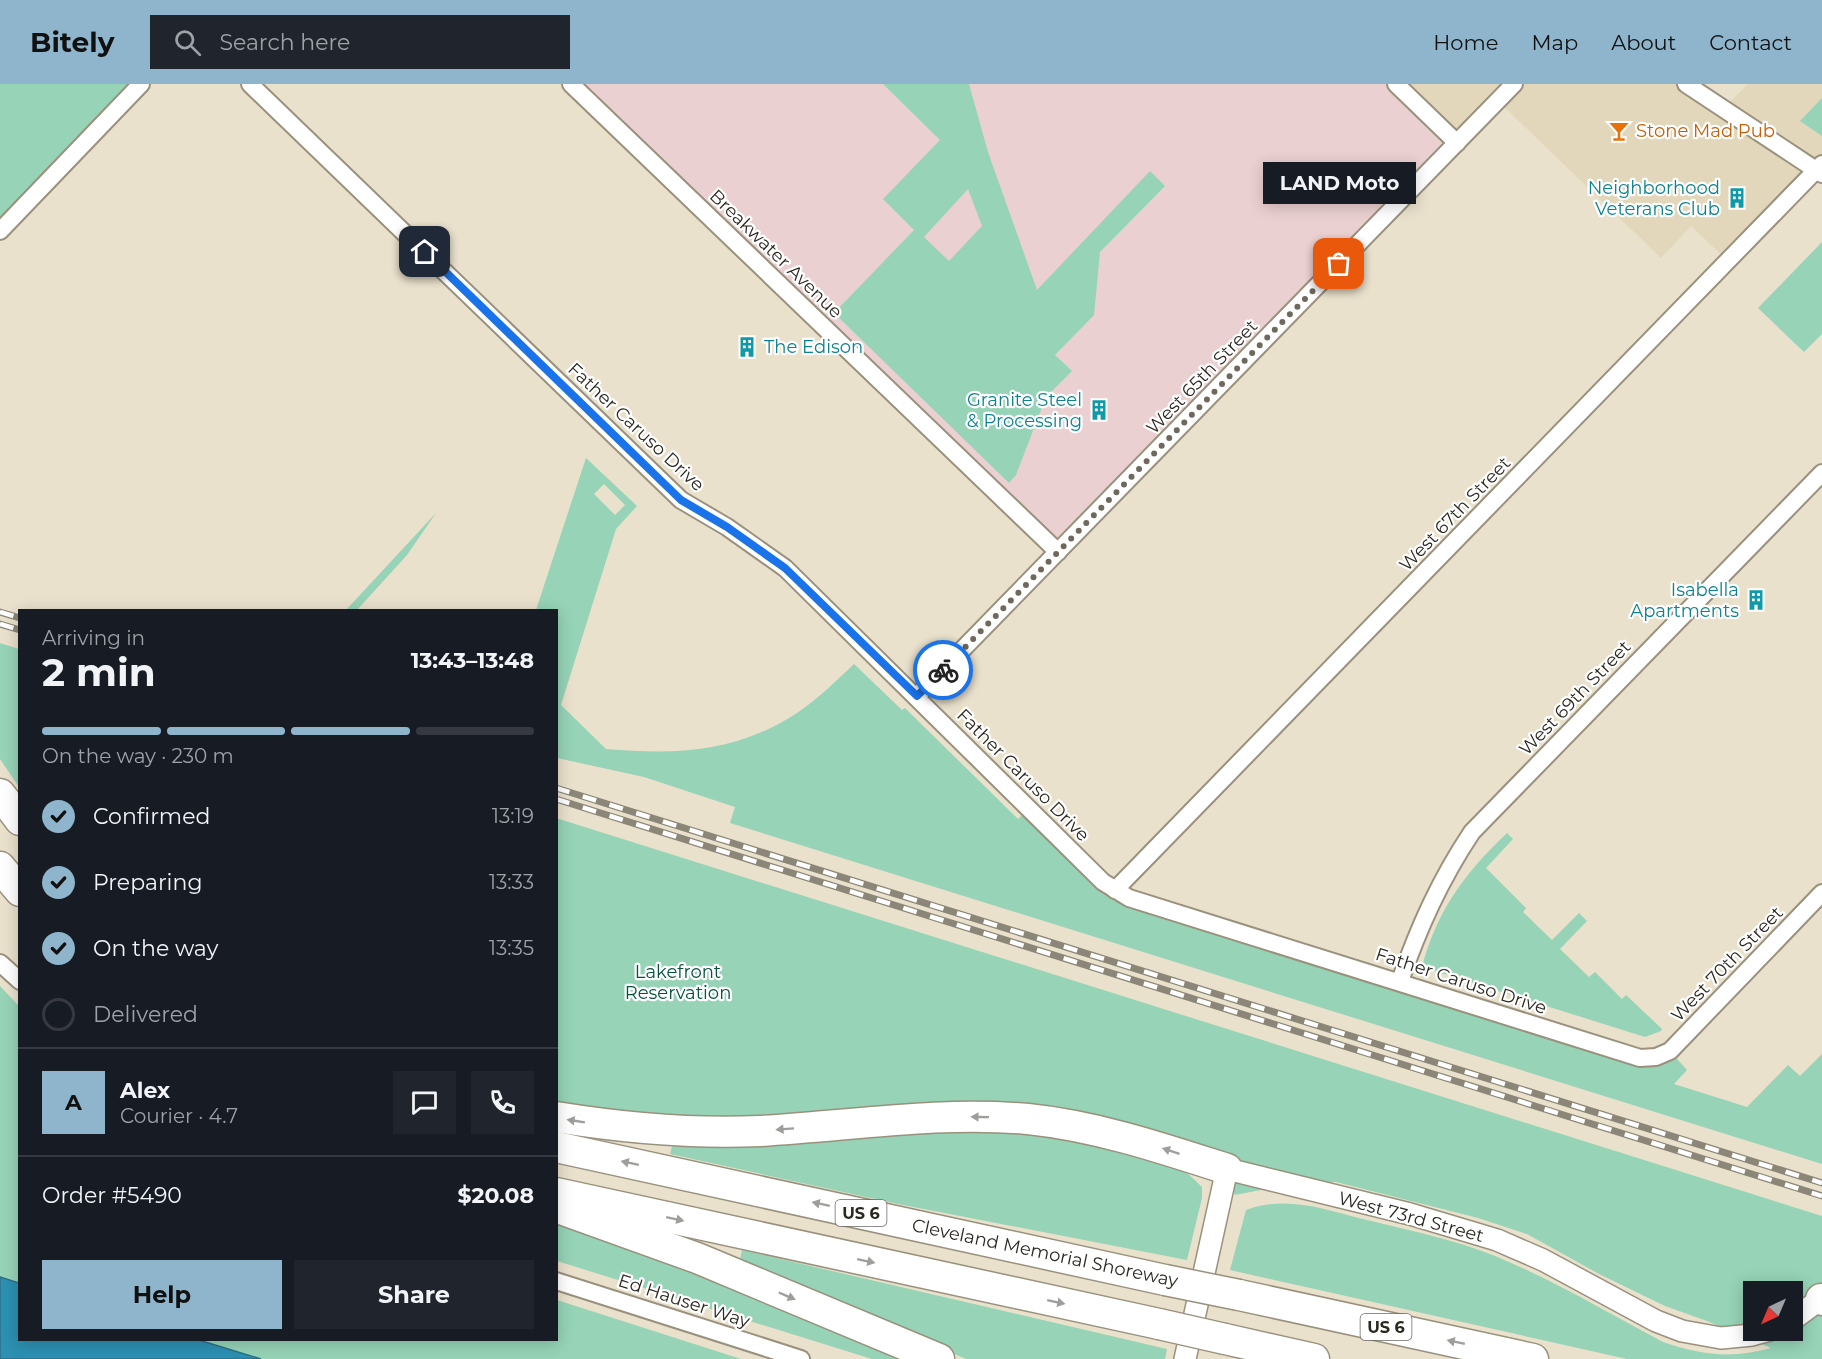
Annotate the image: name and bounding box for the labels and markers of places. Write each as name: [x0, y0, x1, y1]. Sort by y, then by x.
bar icon: Stone Mad Pub: [1607, 119, 1631, 143]
place label: Stone Mad Pub: [1636, 120, 1775, 142]
callout: LAND Moto: [1262, 162, 1416, 204]
place label: Neighborhood Veterans Club: [1588, 177, 1720, 220]
building icon: Neighborhood Veterans Club: [1725, 186, 1749, 210]
pin: [399, 226, 450, 277]
pin: [1313, 238, 1364, 289]
building icon: The Edison: [735, 335, 759, 359]
place label: The Edison: [764, 336, 863, 358]
place label: Granite Steel & Processing: [967, 389, 1082, 432]
building icon: Granite Steel & Processing: [1087, 398, 1111, 422]
place label: Isabella Apartments: [1630, 579, 1739, 622]
building icon: Isabella Apartments: [1744, 588, 1768, 612]

